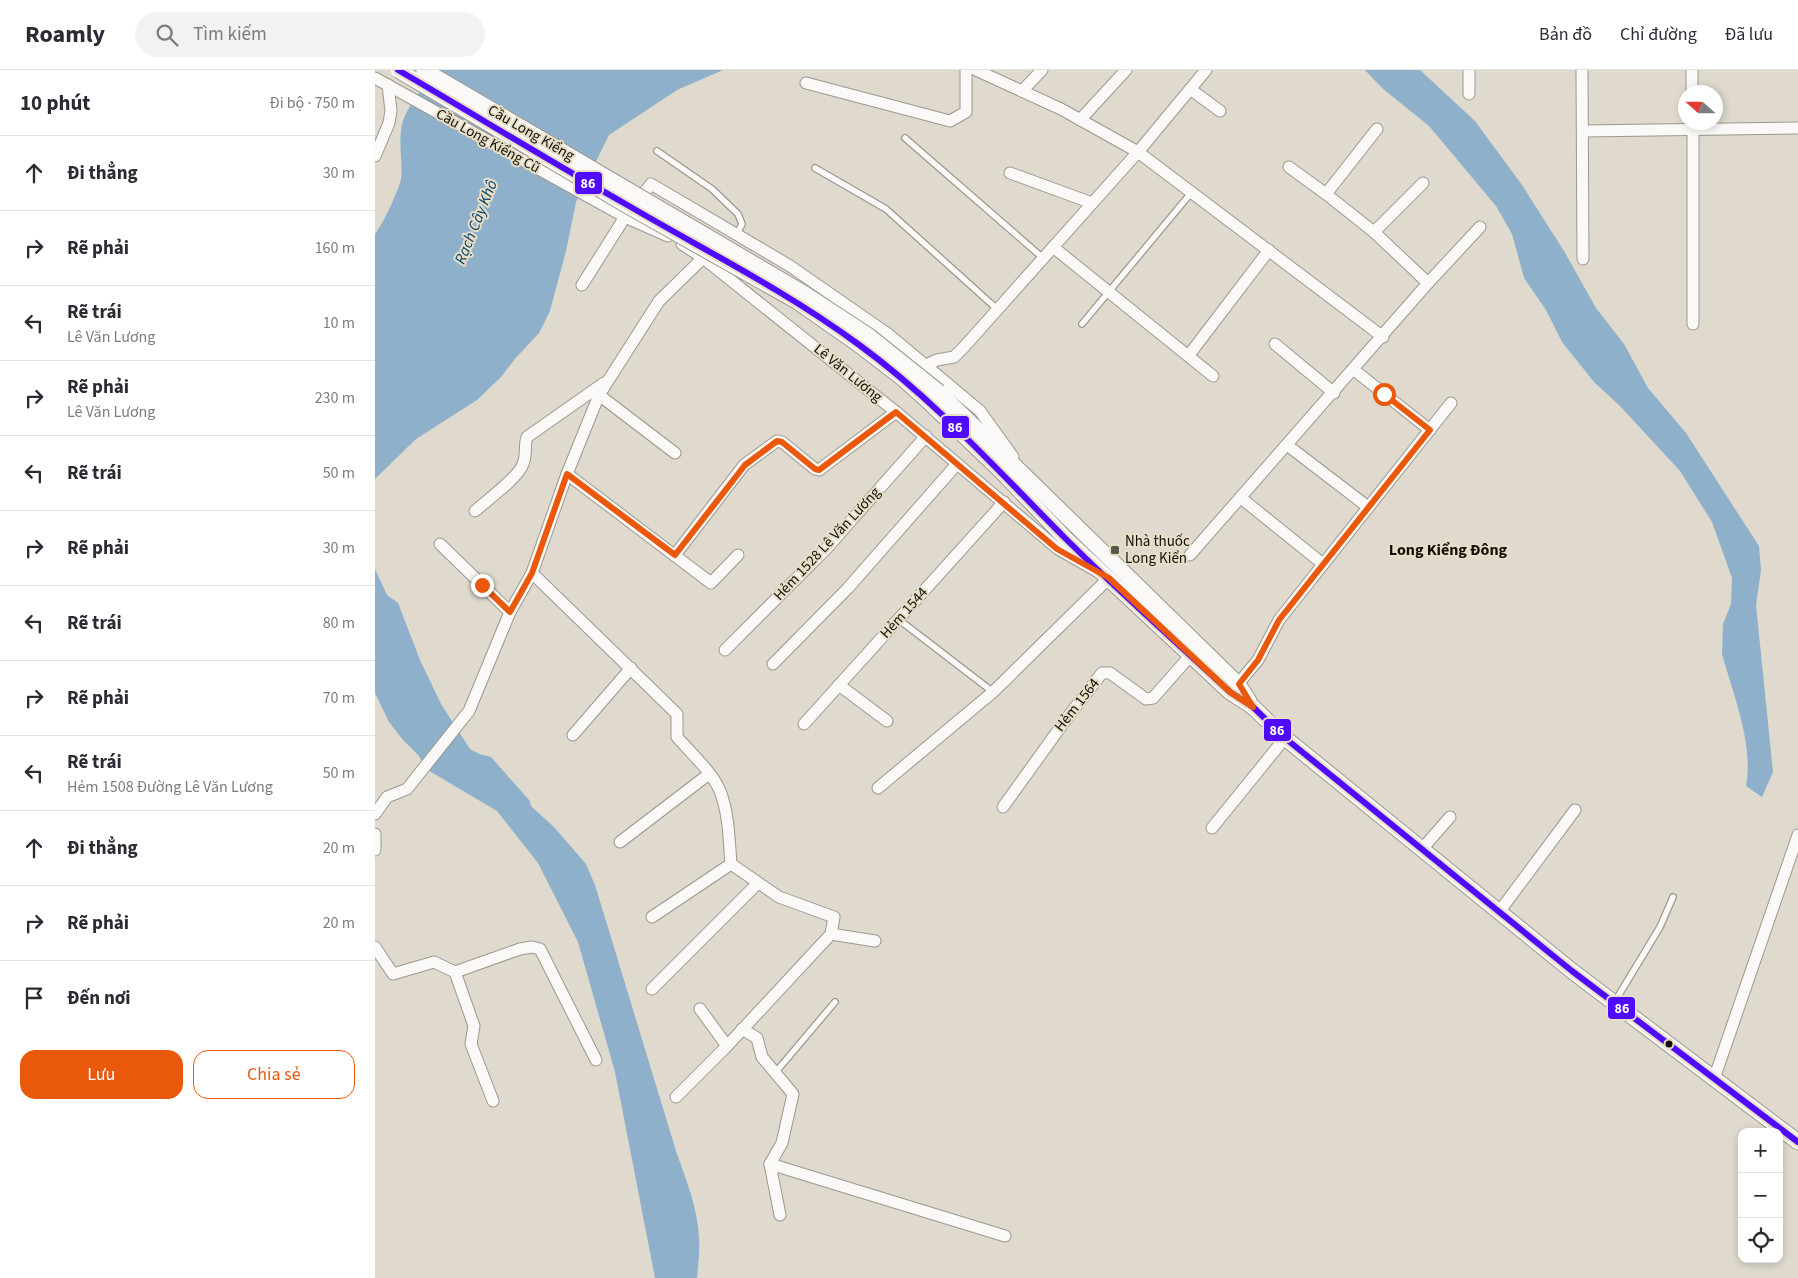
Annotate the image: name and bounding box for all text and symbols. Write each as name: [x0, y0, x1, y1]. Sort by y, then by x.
search box: [135, 12, 485, 57]
text: Roamly: [25, 17, 105, 52]
icon: search: [153, 21, 181, 49]
text: Tìm kiếm: [193, 21, 267, 48]
text: Bản đồ: [1539, 22, 1592, 47]
text: Chỉ đường: [1620, 22, 1697, 47]
text: Đã lưu: [1725, 22, 1773, 47]
north arrow: [1678, 85, 1723, 130]
text: 10 phút: [20, 88, 90, 118]
text: Đi bộ · 750 m: [269, 92, 355, 114]
street label: Cầu Long Kiểng: [484, 100, 579, 167]
street label: Cầu Long Kiểng Cũ: [432, 104, 544, 178]
icon: ahead: [20, 159, 48, 187]
text: Đi thẳng: [67, 160, 138, 187]
text: 30 m: [323, 162, 355, 184]
line badge: 86: [574, 171, 603, 195]
text: 86: [581, 174, 595, 194]
water label: Rạch Cây Khô: [449, 177, 503, 267]
icon: right: [20, 234, 48, 262]
text: Rẽ phải: [67, 235, 129, 262]
text: 160 m: [315, 237, 355, 259]
text: Rẽ trái: [67, 299, 122, 326]
icon: left: [20, 309, 48, 337]
text: 10 m: [323, 312, 355, 334]
text: Lê Văn Lương: [67, 326, 155, 348]
street label: Lê Văn Lương: [809, 339, 887, 408]
text: Rẽ phải: [67, 374, 129, 401]
route start: [1373, 383, 1396, 406]
icon: right: [20, 384, 48, 412]
text: 230 m: [315, 387, 355, 409]
text: Lê Văn Lương: [67, 401, 155, 423]
line badge: 86: [941, 415, 970, 439]
text: 86: [948, 418, 962, 438]
icon: left: [20, 459, 48, 487]
text: Rẽ trái: [67, 460, 122, 487]
text: 50 m: [323, 462, 355, 484]
street label: Hẻm 1528 Lê Văn Lương: [769, 482, 886, 605]
place label: Nhà thuốc Long Kiển: [1125, 531, 1190, 569]
icon: right: [20, 534, 48, 562]
text: Rẽ phải: [67, 535, 129, 562]
text: 30 m: [323, 537, 355, 559]
district label: Long Kiểng Đông: [1389, 539, 1508, 561]
marker: Nhà thuốc Long Kiển: [1109, 544, 1121, 556]
route end: [471, 574, 494, 597]
street label: Hẻm 1544: [875, 582, 933, 643]
icon: left: [20, 609, 48, 637]
text: Rẽ trái: [67, 610, 122, 637]
text: 80 m: [323, 612, 355, 634]
street label: Hẻm 1564: [1049, 673, 1105, 736]
icon: right: [20, 684, 48, 712]
text: Rẽ phải: [67, 685, 129, 712]
text: 70 m: [323, 687, 355, 709]
line badge: 86: [1263, 718, 1292, 742]
text: 86: [1270, 721, 1284, 741]
text: Rẽ trái: [67, 749, 122, 776]
icon: left: [20, 759, 48, 787]
text: 50 m: [323, 762, 355, 784]
text: Hẻm 1508 Đường Lê Văn Lương: [67, 776, 273, 798]
icon: ahead: [20, 834, 48, 862]
text: Đi thẳng: [67, 835, 138, 862]
text: 20 m: [323, 837, 355, 859]
icon: right: [20, 909, 48, 937]
text: Rẽ phải: [67, 910, 129, 937]
text: 20 m: [323, 912, 355, 934]
icon: arrive: [20, 984, 48, 1012]
text: Đến nơi: [67, 985, 131, 1012]
line badge: 86: [1607, 996, 1636, 1020]
text: 86: [1615, 999, 1629, 1019]
unlabelled marker: [1664, 1039, 1674, 1049]
button: Lưu: [20, 1050, 183, 1099]
button: Chia sẻ: [193, 1050, 355, 1099]
map controls: [1738, 1128, 1783, 1263]
button: +: [1738, 1128, 1783, 1173]
button: −: [1738, 1173, 1783, 1218]
button: locate: [1738, 1218, 1783, 1263]

